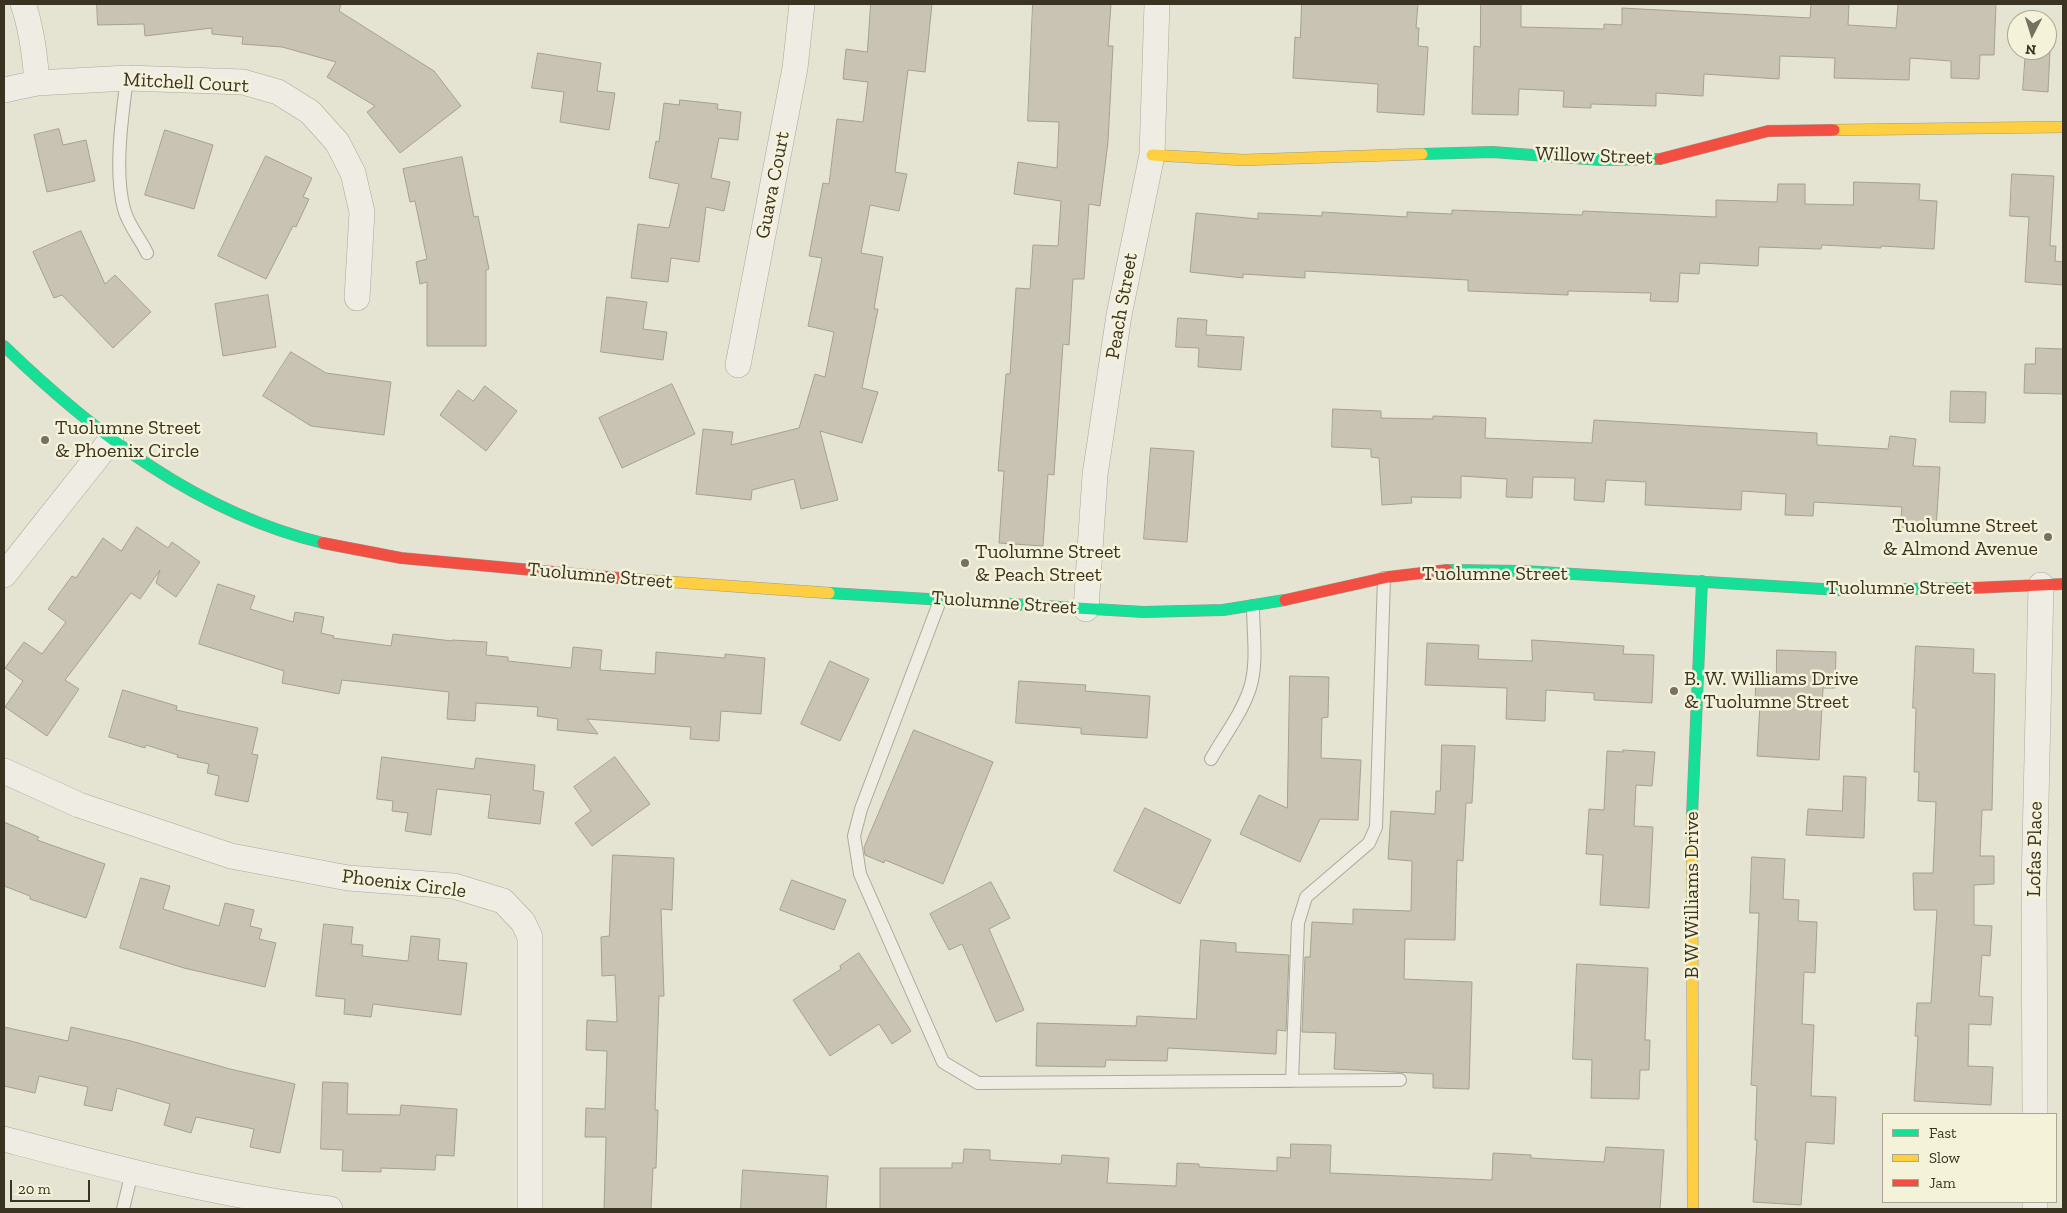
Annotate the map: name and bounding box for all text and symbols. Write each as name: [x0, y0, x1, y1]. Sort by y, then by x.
north arrow: [2007, 10, 2057, 60]
text: N: [2025, 41, 2037, 58]
street label: Mitchell Court: [123, 68, 249, 98]
street label: Guava Court: [751, 129, 795, 241]
street label: Willow Street: [1535, 142, 1653, 170]
street label: Peach Street: [1101, 251, 1143, 361]
place label: Tuolumne Street & Phoenix Circle: [55, 416, 201, 463]
marker: Tuolumne Street & Phoenix Circle: [39, 434, 51, 446]
place label: Tuolumne Street & Almond Avenue: [1883, 514, 2038, 561]
marker: Tuolumne Street & Almond Avenue: [2042, 531, 2054, 543]
place label: Tuolumne Street & Peach Street: [975, 540, 1121, 587]
marker: Tuolumne Street & Peach Street: [959, 557, 971, 569]
street label: Tuolumne Street: [526, 558, 674, 594]
street label: Tuolumne Street: [1422, 562, 1568, 586]
street label: Tuolumne Street: [1826, 576, 1972, 600]
street label: Tuolumne Street: [930, 586, 1078, 620]
place label: B. W. Williams Drive & Tuolumne Street: [1684, 667, 1858, 714]
marker: B. W. Williams Drive & Tuolumne Street: [1668, 685, 1680, 697]
street label: Lofas Place: [2022, 801, 2048, 897]
street label: B W Williams Drive: [1680, 811, 1704, 979]
street label: Phoenix Circle: [340, 864, 468, 904]
legend: [1882, 1113, 2057, 1203]
text: Fast: [1929, 1124, 1957, 1142]
text: Slow: [1929, 1149, 1960, 1167]
scale bar: [12, 1170, 92, 1202]
text: Jam: [1929, 1174, 1956, 1192]
text: 20 m: [18, 1180, 51, 1198]

